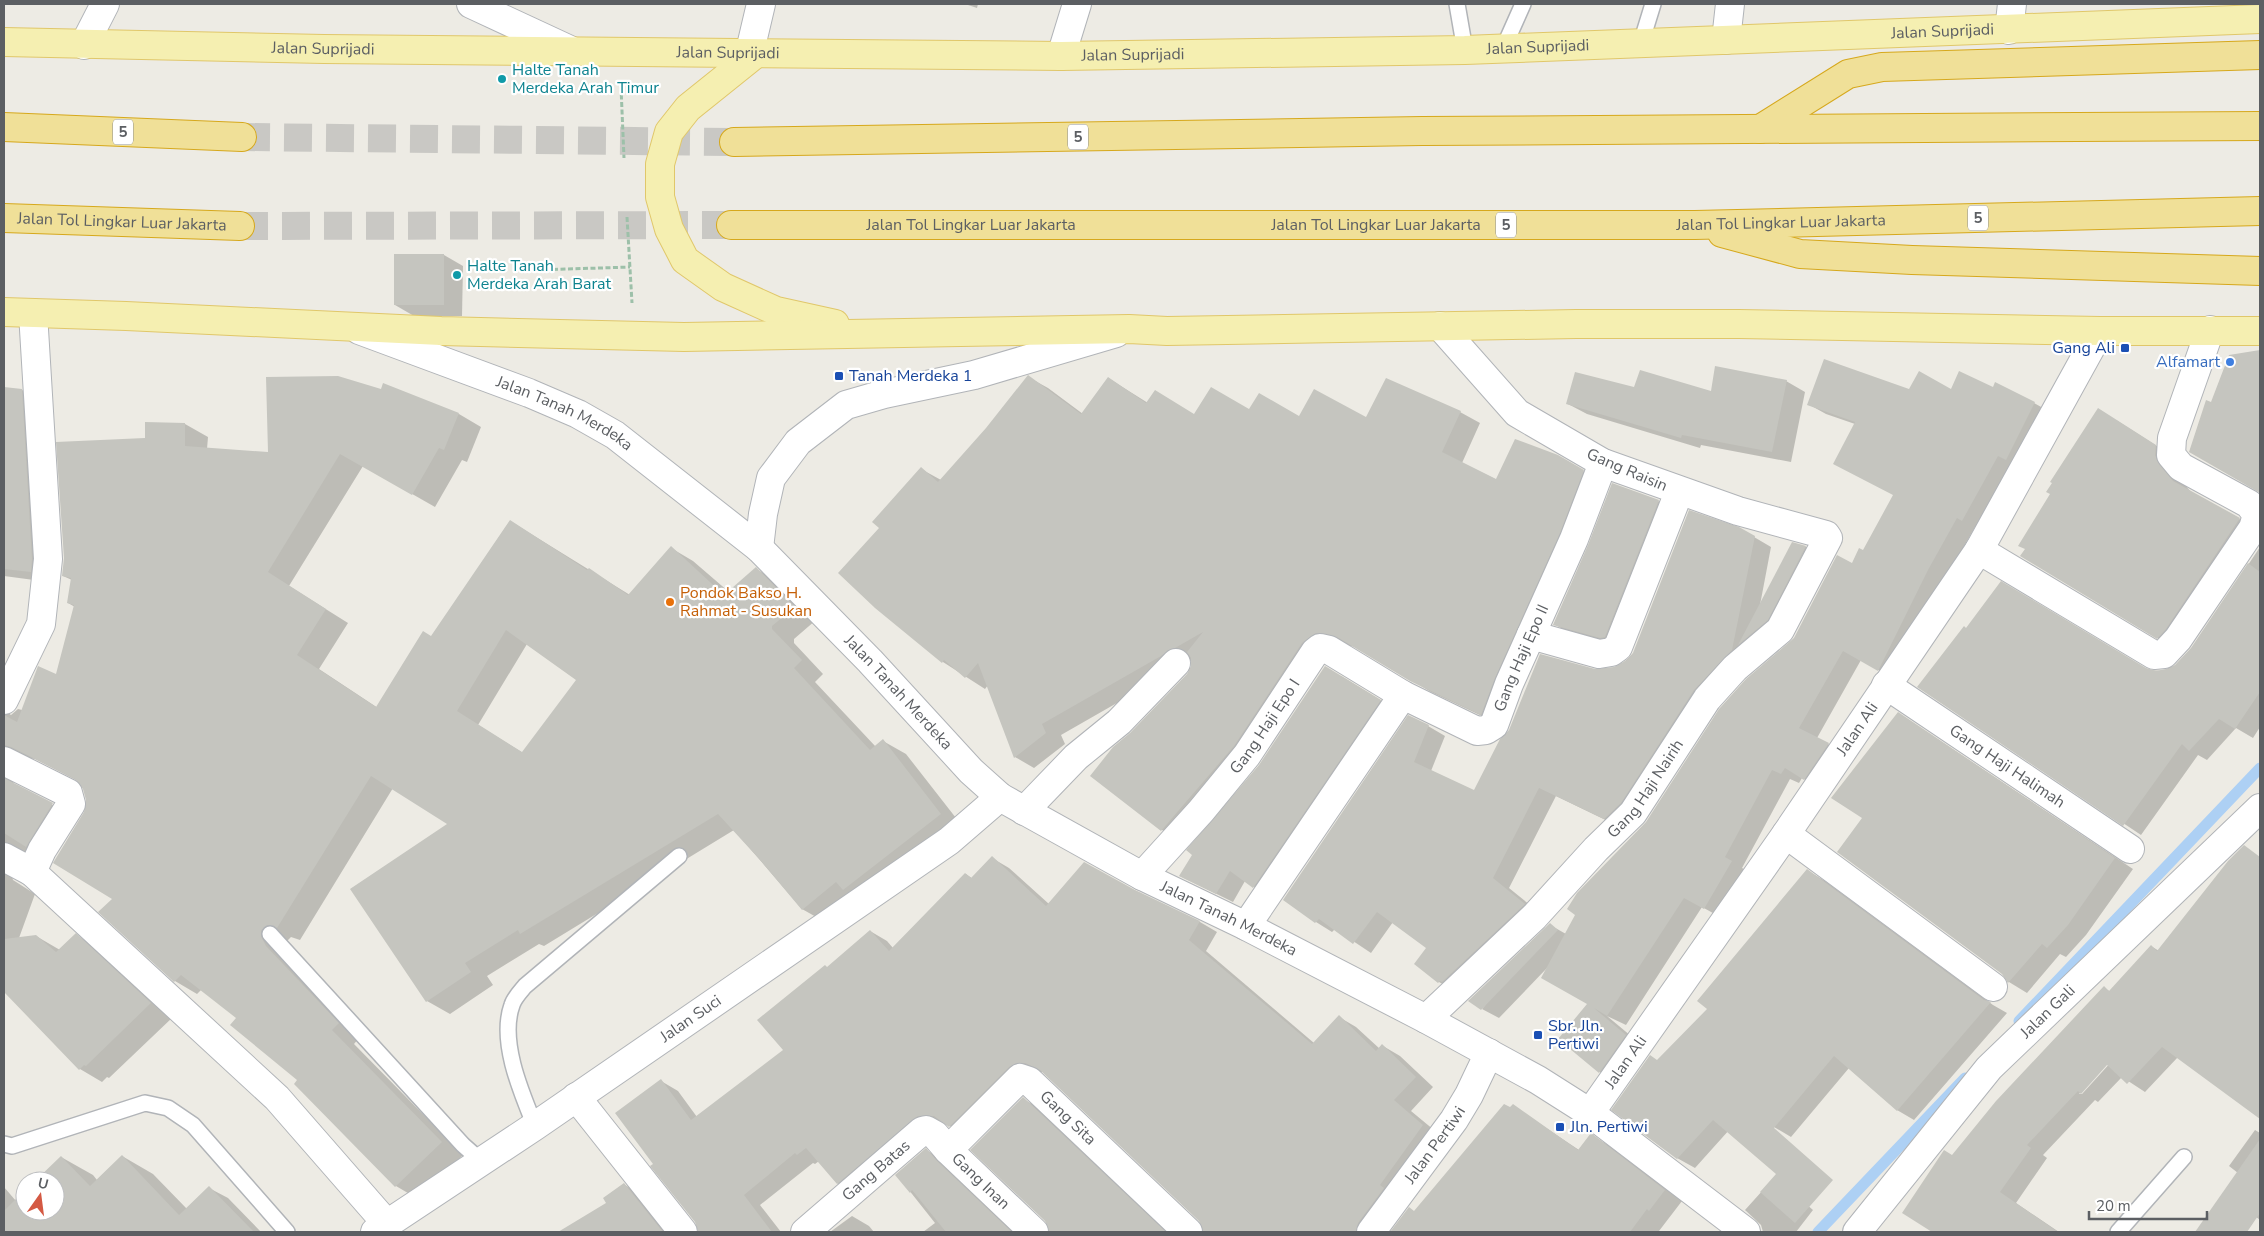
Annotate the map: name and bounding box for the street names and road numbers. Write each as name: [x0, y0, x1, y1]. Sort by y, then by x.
street label: Jalan Suprijadi: [1890, 18, 1994, 44]
street label: Jalan Suprijadi: [1485, 34, 1590, 60]
street label: Jalan Suprijadi: [270, 37, 375, 60]
street label: Jalan Suprijadi: [675, 41, 780, 64]
street label: Jalan Suprijadi: [1080, 43, 1185, 67]
road number: 5: [113, 120, 133, 144]
road number: 5: [1068, 124, 1088, 150]
road number: 5: [1968, 206, 1988, 230]
street label: Jalan Tol Lingkar Luar Jakarta: [16, 207, 227, 237]
street label: Jalan Tol Lingkar Luar Jakarta: [1675, 209, 1886, 236]
road number: 5: [1496, 212, 1516, 238]
street label: Jalan Tol Lingkar Luar Jakarta: [865, 214, 1076, 236]
street label: Jalan Tol Lingkar Luar Jakarta: [1270, 214, 1481, 236]
street label: Jalan Tanah Merdeka: [492, 370, 637, 456]
street label: Gang Raisin: [1583, 443, 1671, 497]
street label: Gang Haji Epo II: [1489, 601, 1554, 715]
street label: Jalan Tanah Merdeka: [839, 629, 957, 755]
street label: Gang Haji Epo I: [1225, 675, 1305, 779]
street label: Jalan Ali: [1831, 698, 1883, 761]
street label: Gang Haji Halimah: [1945, 720, 2070, 813]
street label: Gang Haji Nairih: [1602, 735, 1689, 843]
street label: Jalan Tanah Merdeka: [1156, 875, 1301, 962]
street label: Jalan Gali: [2015, 980, 2080, 1044]
street label: Jalan Suci: [655, 990, 726, 1048]
street label: Jalan Ali: [1599, 1031, 1652, 1094]
street label: Gang Sita: [1035, 1086, 1101, 1150]
street label: Jalan Pertiwi: [1399, 1102, 1471, 1189]
street label: Gang Batas: [837, 1135, 915, 1206]
street label: Gang Inan: [947, 1148, 1015, 1214]

